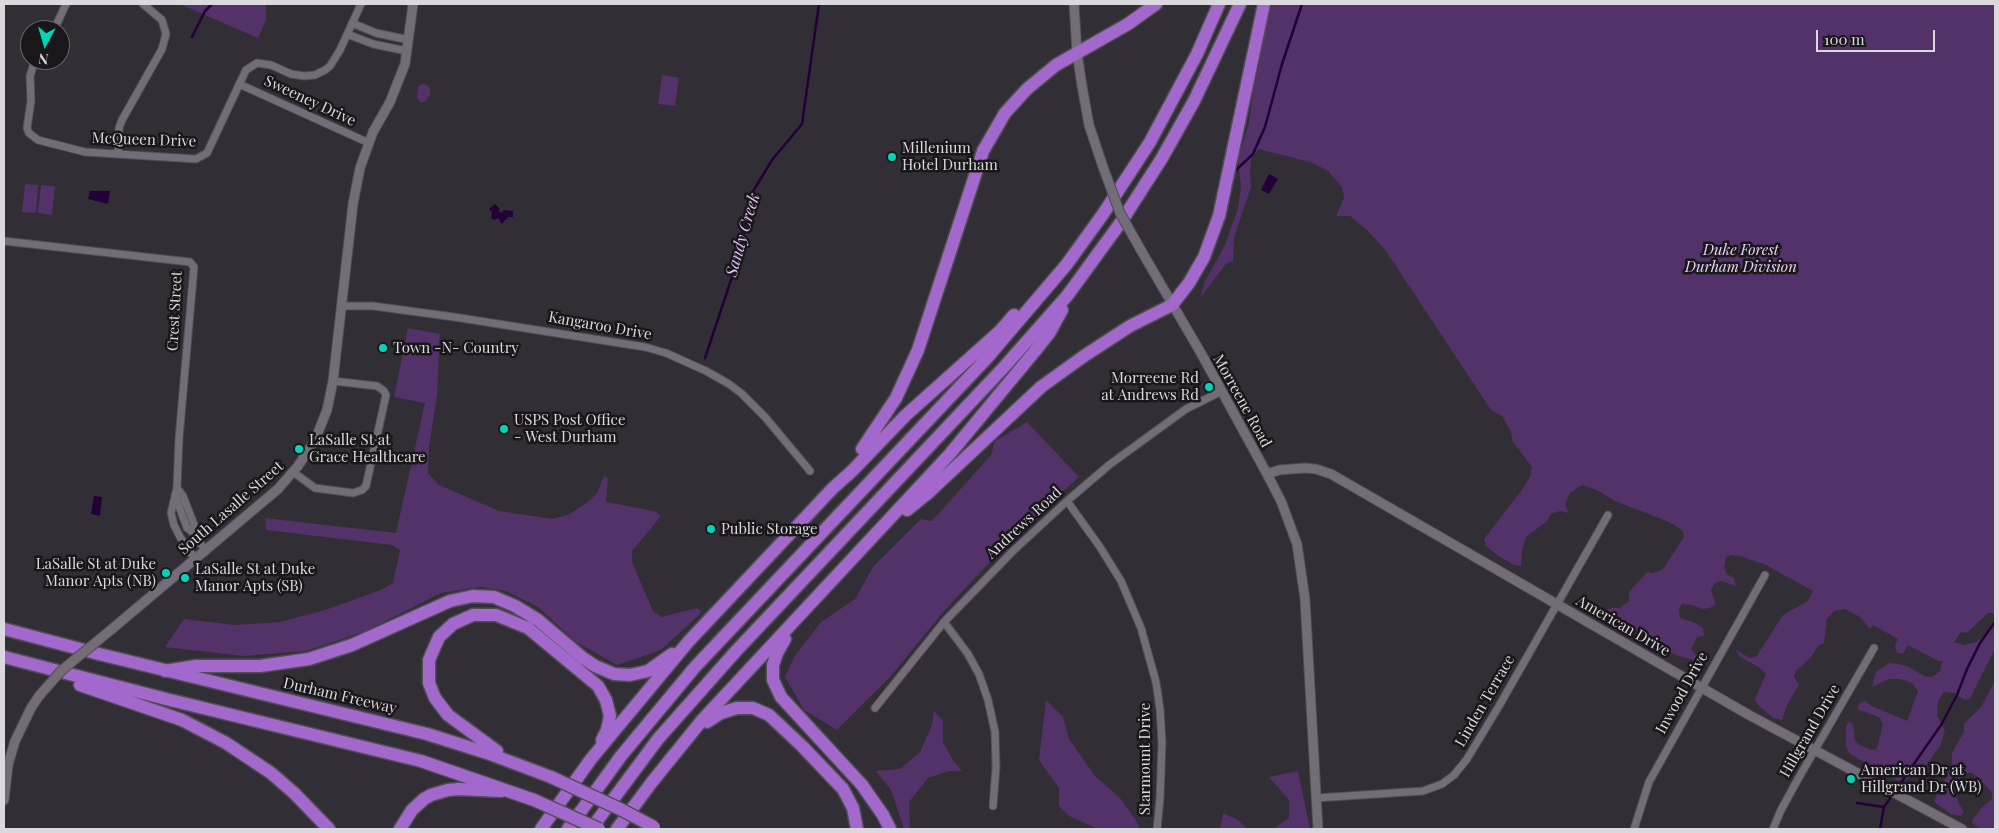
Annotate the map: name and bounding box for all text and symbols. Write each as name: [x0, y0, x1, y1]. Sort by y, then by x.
north arrow: [20, 20, 70, 70]
scale bar: [1819, 20, 1938, 52]
text: 100 m: [1824, 29, 1865, 49]
text: N: [37, 49, 50, 69]
street label: Sweeney Drive: [261, 72, 359, 130]
street label: McQueen Drive: [91, 129, 197, 151]
place label: Millenium Hotel Durham: [902, 139, 998, 174]
marker: Millenium Hotel Durham: [886, 151, 898, 163]
water label: Sandy Creek: [722, 191, 764, 279]
park label: Duke Forest Durham Division: [1685, 241, 1797, 276]
street label: Crest Street: [164, 270, 186, 352]
street label: Kangaroo Drive: [547, 308, 653, 344]
place label: Town -N- Country: [393, 339, 519, 357]
marker: Town -N- Country: [377, 342, 389, 354]
street label: Morreene Road: [1209, 351, 1275, 451]
place label: Morreene Rd at Andrews Rd: [1101, 369, 1199, 404]
marker: Morreene Rd at Andrews Rd: [1203, 381, 1215, 393]
place label: USPS Post Office - West Durham: [514, 411, 625, 446]
marker: USPS Post Office - West Durham: [498, 423, 510, 435]
place label: LaSalle St at Grace Healthcare: [309, 431, 426, 466]
marker: LaSalle St at Grace Healthcare: [293, 443, 305, 455]
street label: South Lasalle Street: [175, 457, 287, 559]
street label: Andrews Road: [982, 483, 1066, 563]
place label: Public Storage: [721, 520, 818, 538]
marker: Public Storage: [705, 523, 717, 535]
place label: LaSalle St at Duke Manor Apts (NB): [36, 555, 156, 590]
place label: LaSalle St at Duke Manor Apts (SB): [195, 560, 315, 595]
marker: LaSalle St at Duke Manor Apts (NB): [160, 567, 172, 579]
marker: LaSalle St at Duke Manor Apts (SB): [179, 572, 191, 584]
street label: American Drive: [1573, 592, 1673, 660]
street label: Inwood Drive: [1652, 649, 1712, 737]
street label: Linden Terrace: [1451, 652, 1519, 750]
street label: Durham Freeway: [282, 674, 398, 718]
street label: Hillgrand Drive: [1776, 681, 1844, 781]
street label: Starmount Drive: [1136, 703, 1154, 815]
place label: American Dr at Hillgrand Dr (WB): [1861, 761, 1981, 796]
marker: American Dr at Hillgrand Dr (WB): [1845, 773, 1857, 785]

